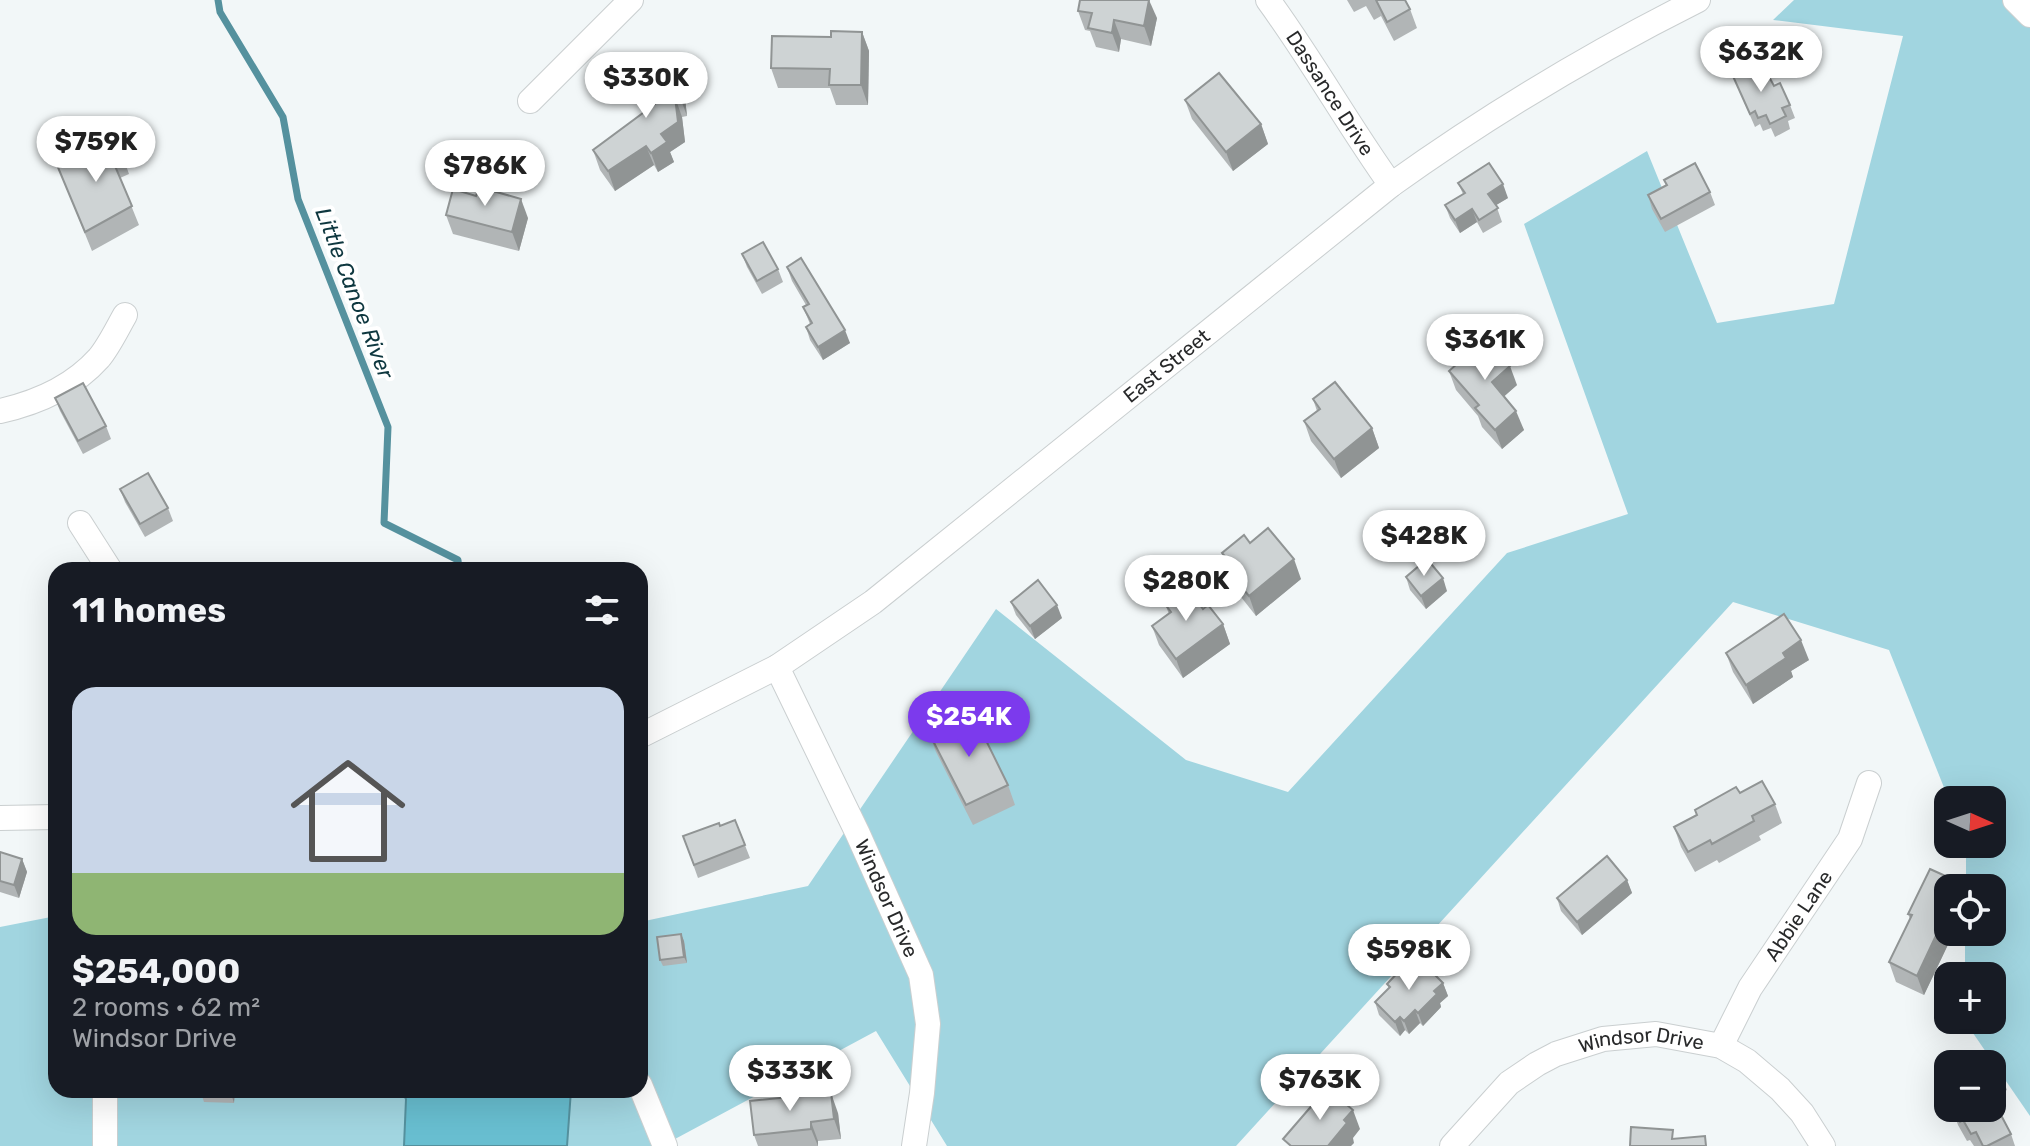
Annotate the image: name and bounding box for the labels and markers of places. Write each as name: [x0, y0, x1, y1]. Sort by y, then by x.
pin: $632K: [1705, 26, 1817, 94]
pin: $330K: [590, 52, 702, 120]
pin: $759K: [40, 116, 152, 184]
pin: $786K: [429, 140, 541, 208]
pin: $361K: [1429, 314, 1541, 382]
pin: $428K: [1368, 510, 1480, 578]
pin: $280K: [1130, 555, 1242, 623]
pin: $254K: [913, 691, 1025, 759]
pin: $598K: [1353, 924, 1465, 992]
pin: $333K: [734, 1045, 846, 1113]
pin: $763K: [1264, 1054, 1376, 1122]

